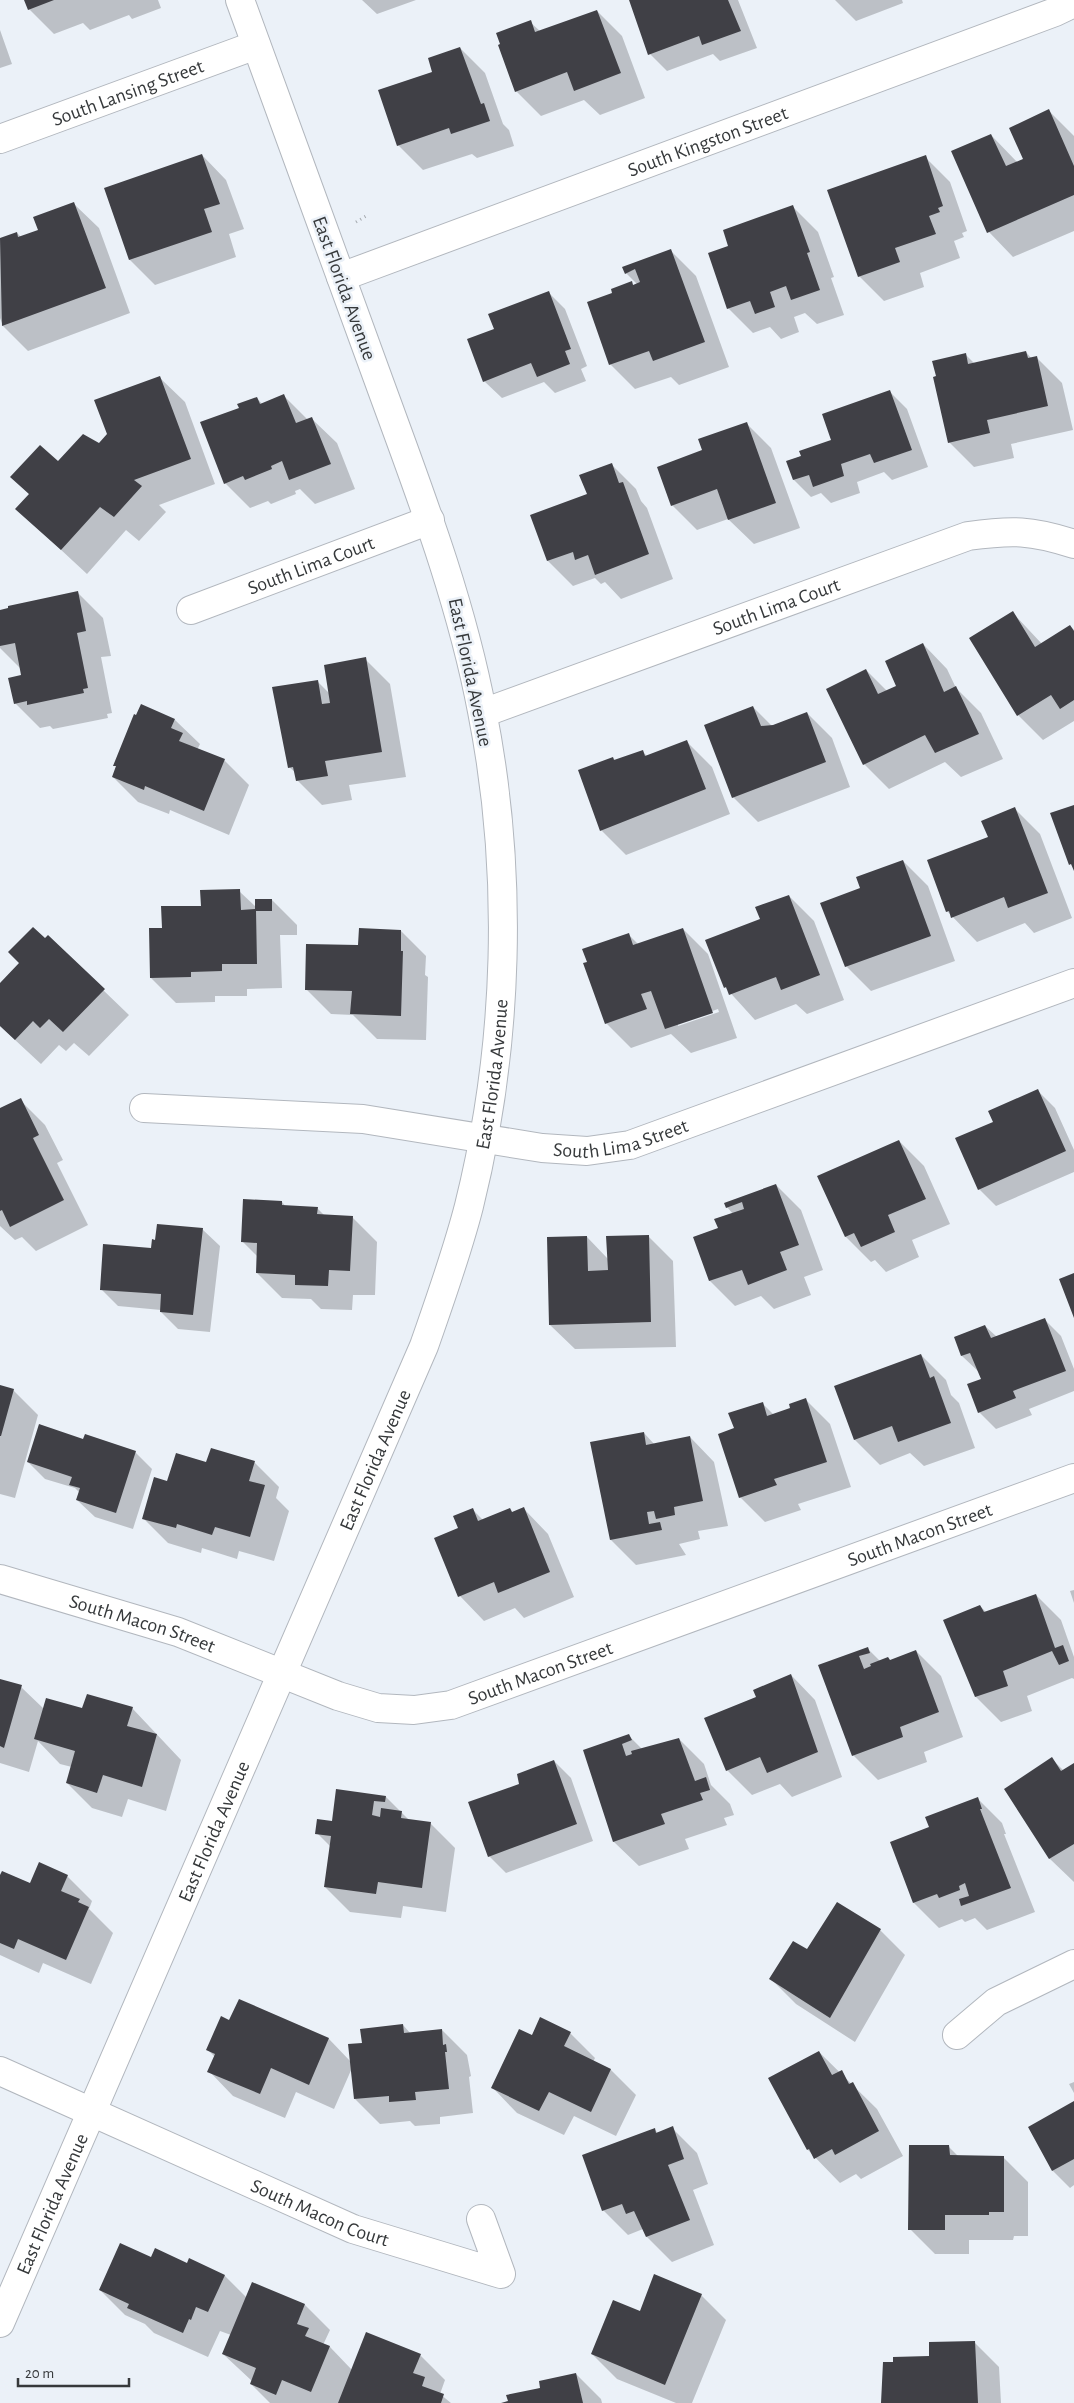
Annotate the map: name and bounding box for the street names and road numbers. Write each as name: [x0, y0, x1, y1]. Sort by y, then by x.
street label: South Lansing Street: [50, 56, 207, 130]
street label: South Kingston Street: [625, 103, 791, 181]
street label: East Florida Avenue: [309, 214, 379, 363]
street label: South Lima Court: [245, 533, 378, 599]
street label: South Lima Court: [710, 574, 843, 639]
street label: East Florida Avenue: [445, 596, 496, 748]
street label: East Florida Avenue: [473, 999, 512, 1151]
street label: South Lima Street: [553, 1115, 692, 1162]
street label: East Florida Avenue: [336, 1387, 415, 1534]
street label: South Macon Street: [845, 1500, 995, 1571]
street label: South Macon Street: [67, 1591, 218, 1657]
street label: South Macon Street: [466, 1638, 616, 1709]
street label: East Florida Avenue: [175, 1758, 254, 1905]
street label: East Florida Avenue: [13, 2131, 92, 2278]
street label: South Macon Court: [248, 2176, 392, 2250]

